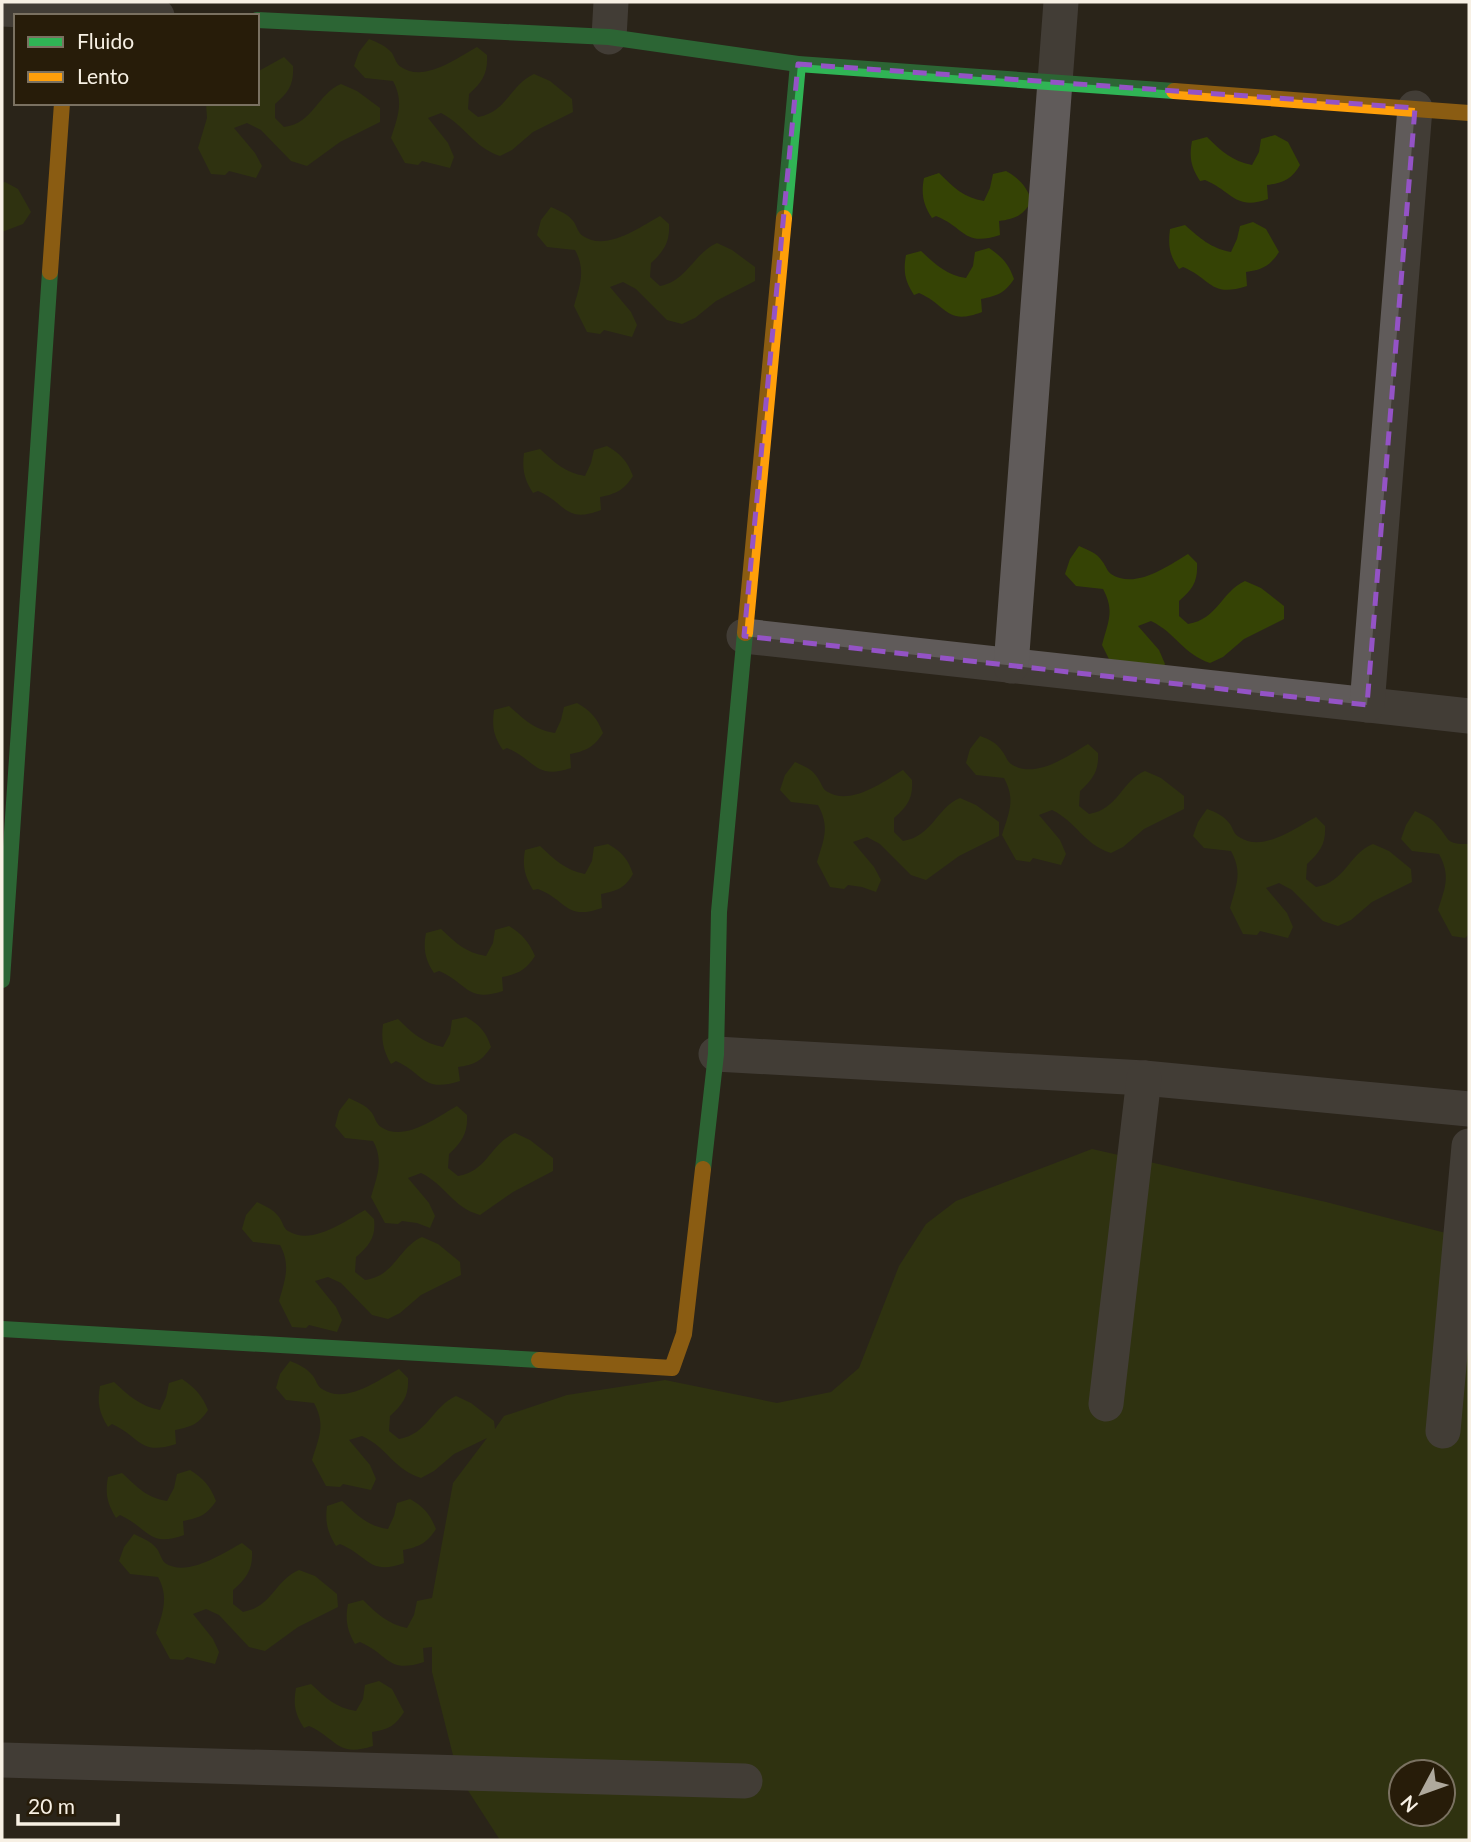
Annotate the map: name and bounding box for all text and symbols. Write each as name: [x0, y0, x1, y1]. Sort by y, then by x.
legend: [14, 14, 259, 105]
text: Fluido: [77, 28, 134, 53]
text: Lento: [77, 63, 129, 88]
north arrow: [1387, 1758, 1457, 1828]
scale bar: [18, 1783, 117, 1827]
text: N: [1395, 1791, 1422, 1818]
text: 20 m: [28, 1793, 75, 1818]

